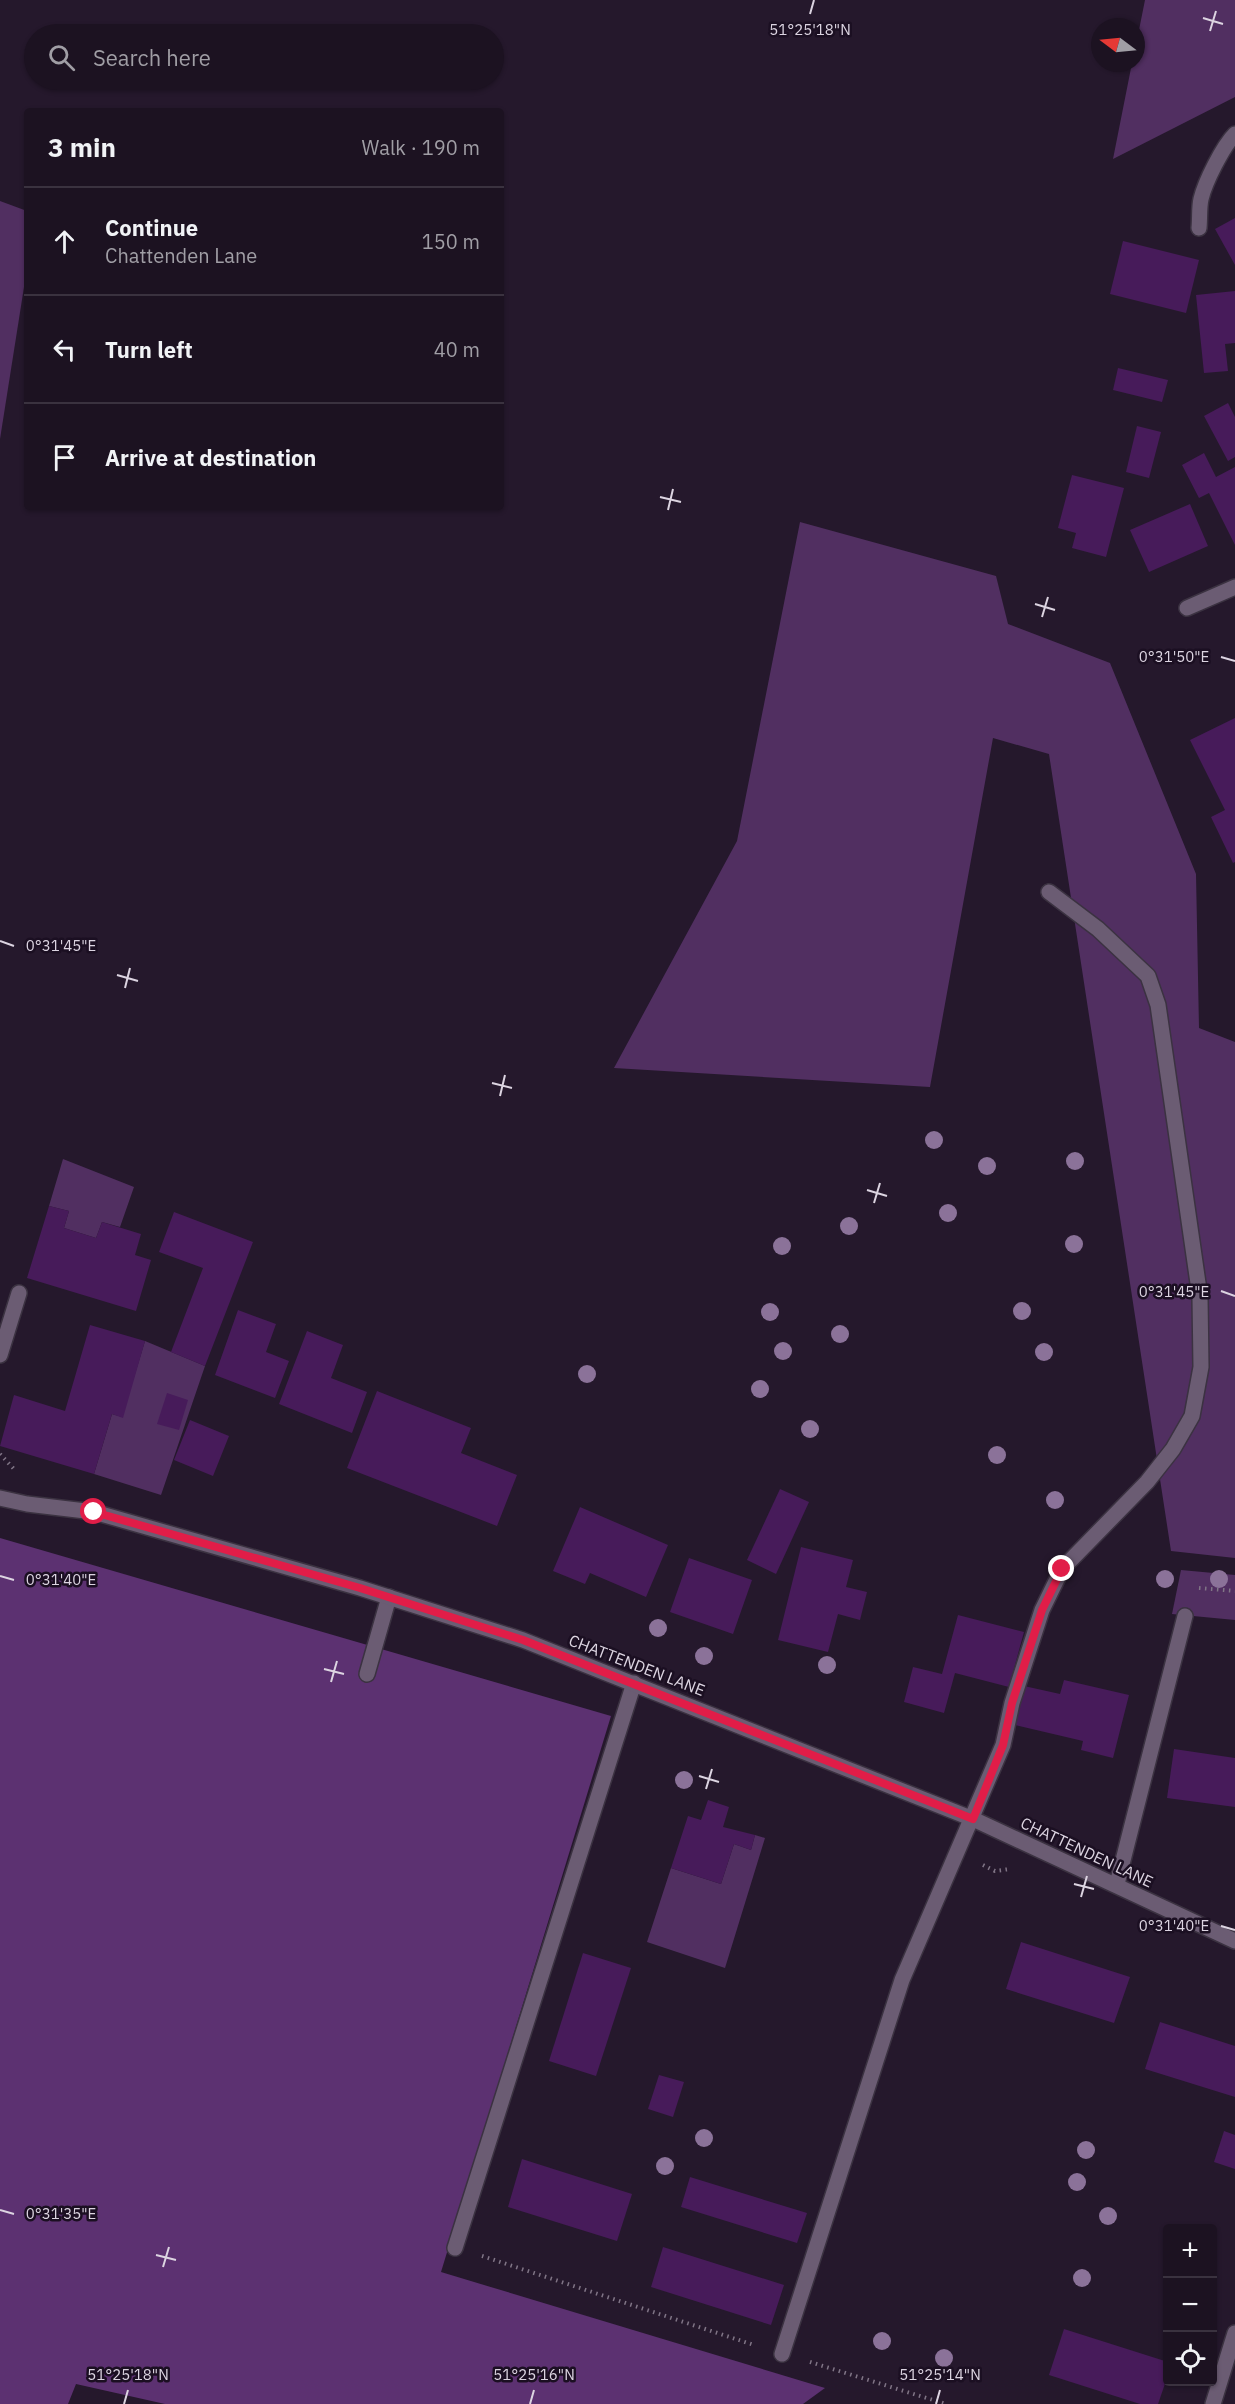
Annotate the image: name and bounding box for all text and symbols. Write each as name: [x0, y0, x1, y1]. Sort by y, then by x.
north arrow: [1091, 18, 1145, 72]
text: 51°25'18"N: [769, 20, 851, 39]
search box: [24, 24, 504, 90]
icon: search: [45, 41, 78, 74]
text: Search here: [93, 43, 211, 72]
text: 3 min: [48, 130, 116, 164]
text: Walk · 190 m: [362, 134, 480, 161]
text: Continue: [105, 213, 198, 242]
icon: ahead: [48, 225, 81, 258]
text: 150 m: [422, 228, 480, 255]
text: Chattenden Lane: [105, 242, 257, 269]
icon: left: [48, 333, 81, 366]
text: Turn left: [105, 335, 193, 364]
text: 40 m: [434, 336, 480, 363]
icon: arrive: [48, 441, 81, 474]
text: Arrive at destination: [105, 443, 316, 472]
text: 0°31'50"E: [1139, 647, 1209, 666]
text: 0°31'45"E: [26, 936, 96, 955]
text: 0°31'45"E: [1139, 1282, 1209, 1301]
route start: [80, 1498, 106, 1524]
route end: [1048, 1555, 1074, 1581]
text: 0°31'40"E: [26, 1570, 96, 1589]
street label: CHATTENDEN LANE: [566, 1630, 708, 1700]
street label: CHATTENDEN LANE: [1017, 1812, 1157, 1892]
text: 0°31'40"E: [1139, 1916, 1209, 1935]
text: 0°31'35"E: [26, 2204, 96, 2223]
map controls: [1163, 2224, 1217, 2386]
button: +: [1163, 2224, 1217, 2278]
button: −: [1163, 2278, 1217, 2332]
button: locate: [1163, 2332, 1217, 2386]
text: 51°25'18"N: [87, 2365, 169, 2384]
text: 51°25'16"N: [493, 2365, 575, 2384]
text: 51°25'14"N: [899, 2365, 981, 2384]

